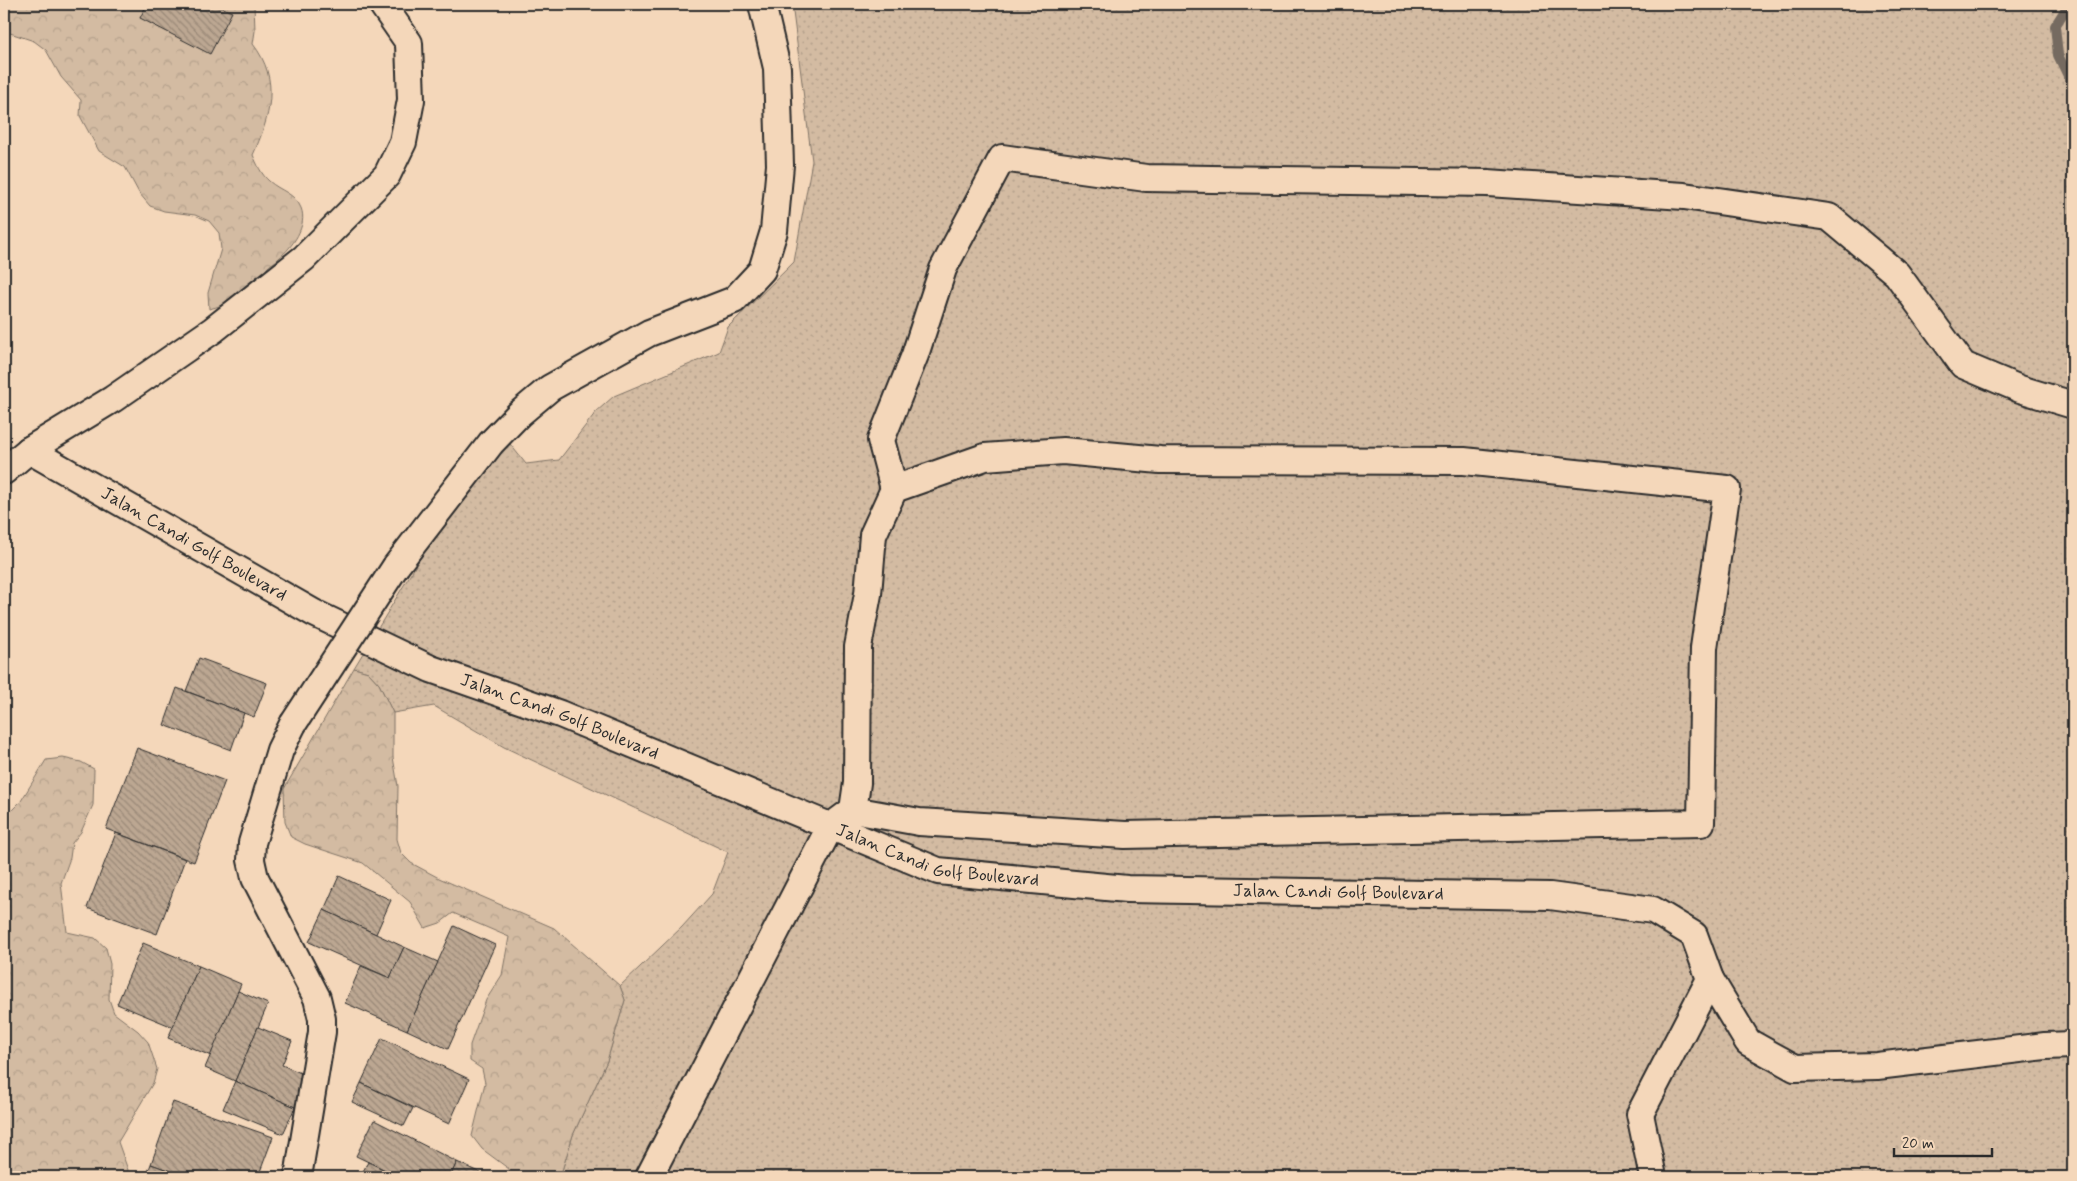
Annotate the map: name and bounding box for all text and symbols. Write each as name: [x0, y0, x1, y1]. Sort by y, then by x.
street label: Jalan Candi Golf Boulevard: [96, 482, 291, 607]
street label: Jalan Candi Golf Boulevard: [457, 668, 662, 766]
street label: Jalan Candi Golf Boulevard: [832, 818, 1040, 893]
street label: Jalan Candi Golf Boulevard: [1233, 879, 1444, 906]
scale bar: [1894, 1126, 1992, 1158]
text: 20 m: [1902, 1134, 1934, 1154]

